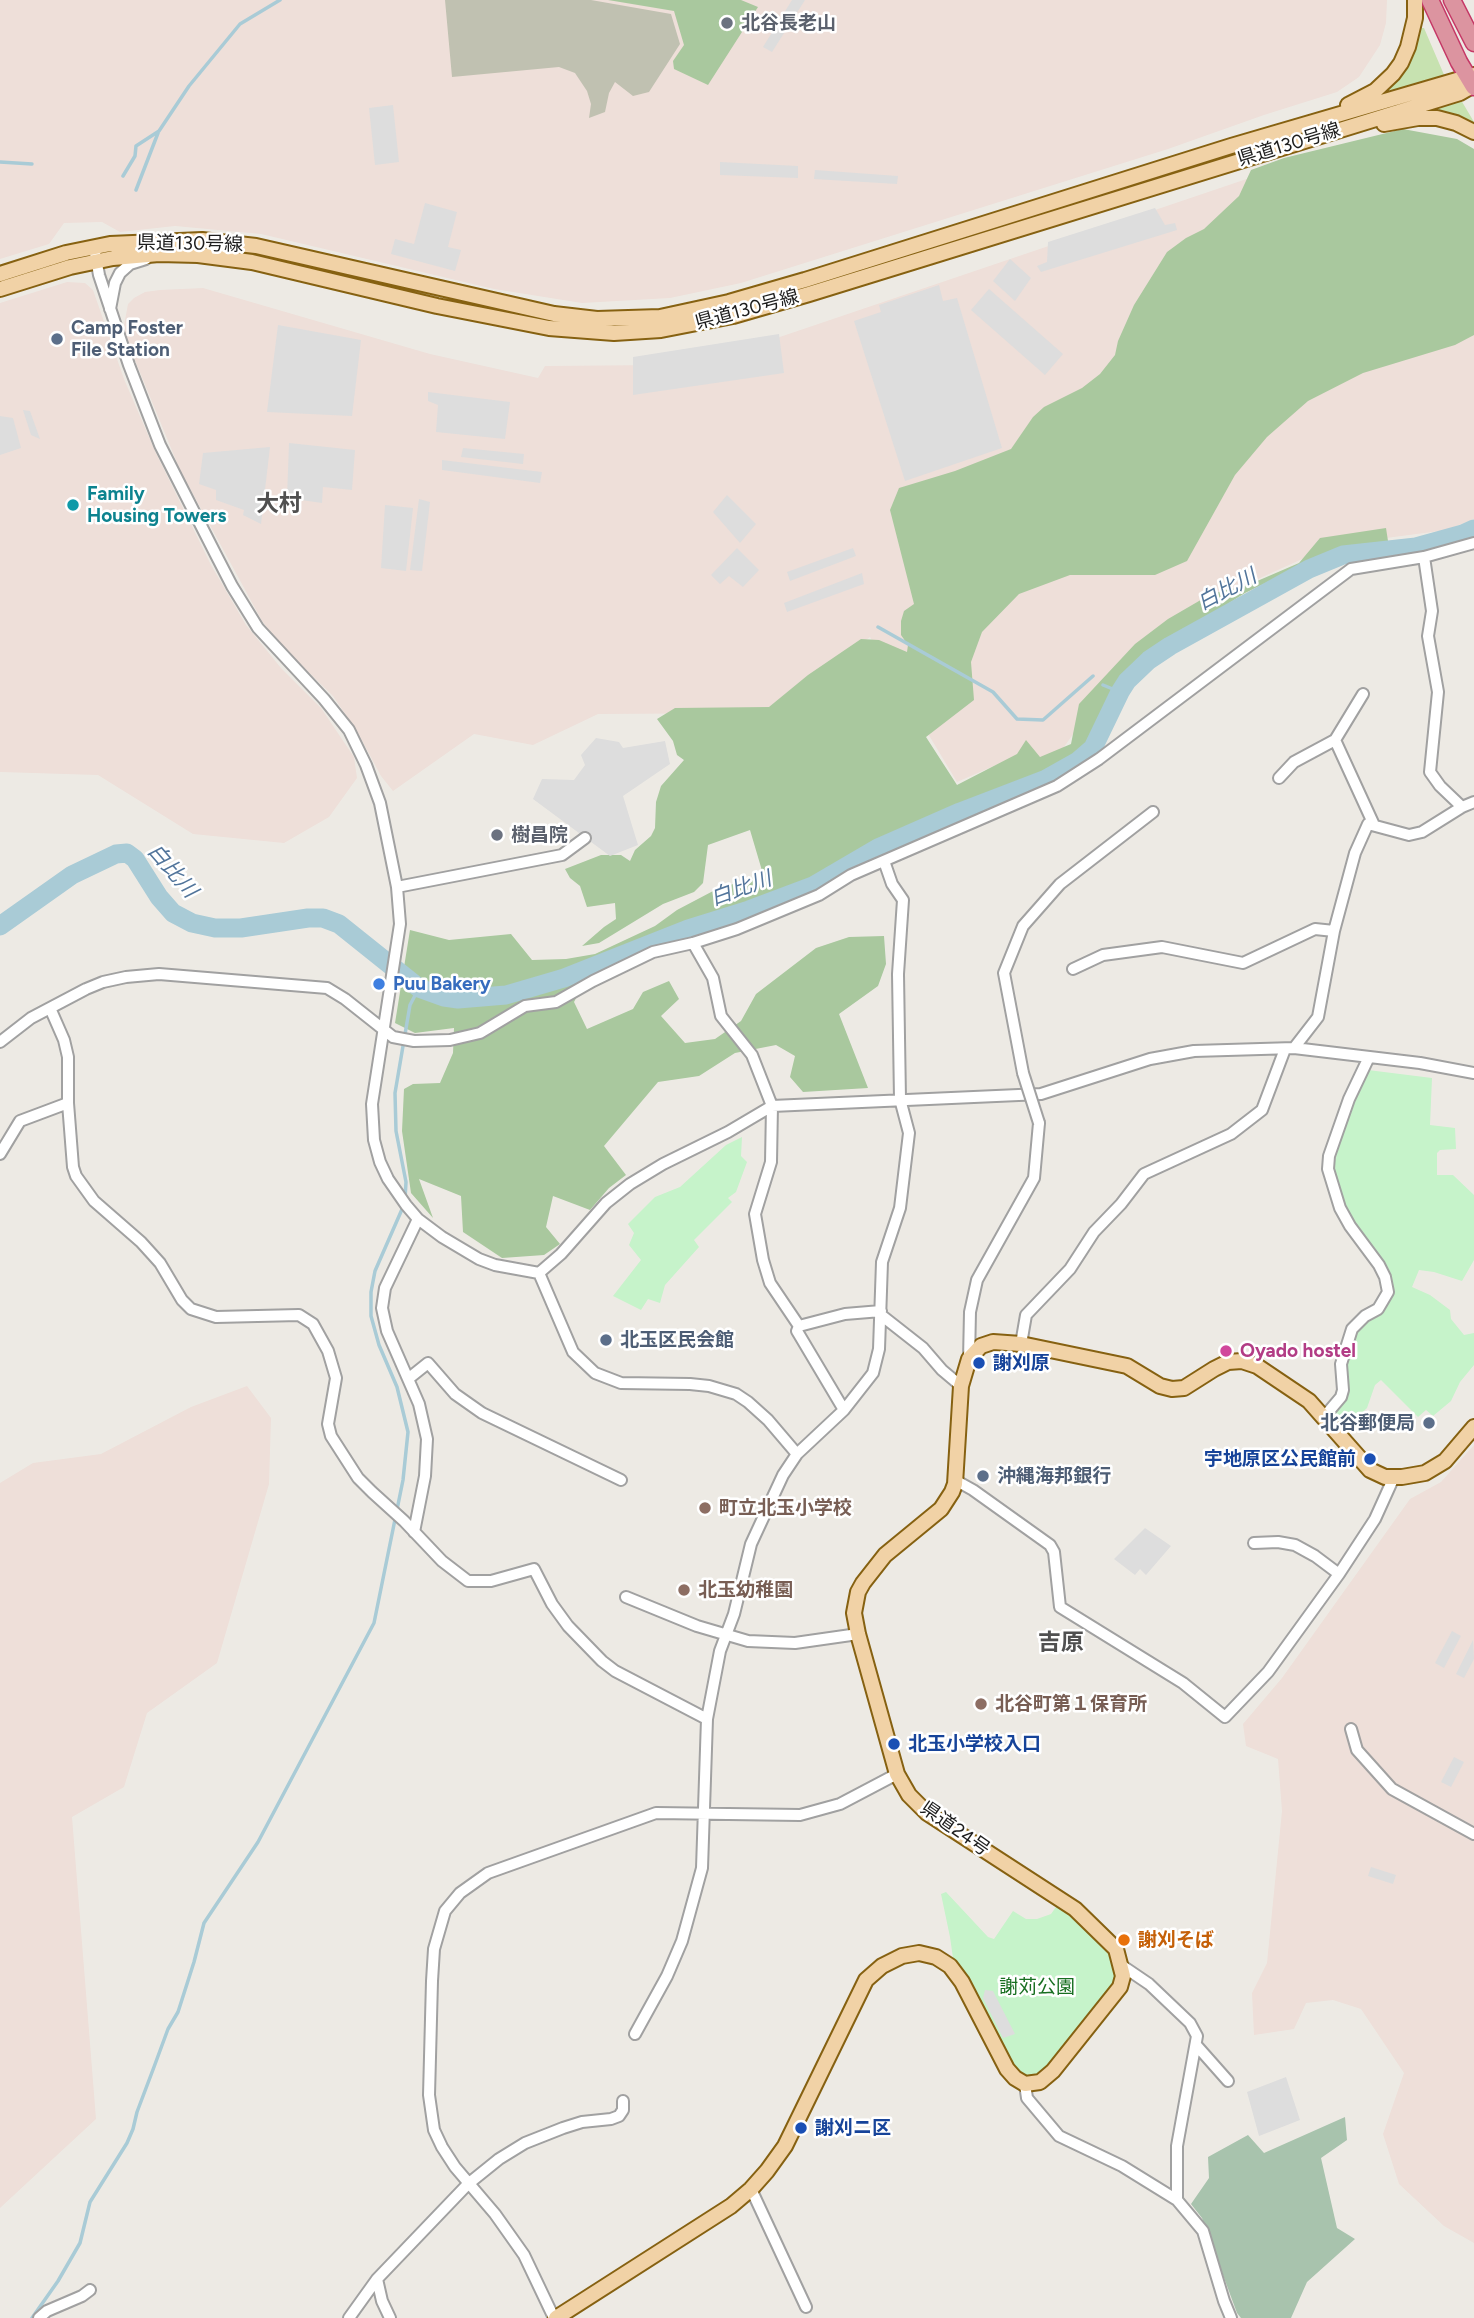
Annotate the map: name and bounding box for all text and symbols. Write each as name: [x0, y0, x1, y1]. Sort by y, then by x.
place label: 北谷長老山: [741, 12, 836, 34]
marker: 北谷長老山: [719, 15, 735, 31]
street label: 県道130号線: [1235, 119, 1343, 171]
street label: 県道130号線: [137, 232, 243, 256]
street label: 県道130号線: [693, 285, 801, 335]
place label: Camp Foster File Station: [71, 317, 183, 361]
marker: Camp Foster File Station: [49, 331, 65, 347]
place label: Family Housing Towers: [87, 483, 226, 527]
district label: 大村: [256, 490, 302, 518]
marker: Family Housing Towers: [65, 497, 81, 513]
water label: 白比川: [1193, 564, 1261, 616]
place label: 樹昌院: [511, 824, 568, 846]
marker: 樹昌院: [489, 827, 505, 843]
water label: 白比川: [142, 839, 202, 903]
water label: 白比川: [707, 866, 775, 912]
place label: Puu Bakery: [393, 973, 491, 995]
marker: Puu Bakery: [371, 976, 387, 992]
place label: 北玉区民会館: [620, 1329, 734, 1351]
marker: 北玉区民会館: [598, 1332, 614, 1348]
place label: Oyado hostel: [1240, 1340, 1356, 1362]
marker: Oyado hostel: [1218, 1343, 1234, 1359]
place label: 謝刈原: [993, 1352, 1050, 1374]
marker: 謝刈原: [971, 1355, 987, 1371]
place label: 北谷郵便局: [1320, 1412, 1415, 1434]
marker: 北谷郵便局: [1421, 1415, 1437, 1431]
place label: 宇地原区公民館前: [1204, 1448, 1356, 1470]
marker: 宇地原区公民館前: [1362, 1451, 1378, 1467]
place label: 沖縄海邦銀行: [997, 1465, 1111, 1487]
marker: 沖縄海邦銀行: [975, 1468, 991, 1484]
place label: 町立北玉小学校: [719, 1497, 852, 1519]
marker: 町立北玉小学校: [697, 1500, 713, 1516]
place label: 北玉幼稚園: [698, 1579, 793, 1601]
marker: 北玉幼稚園: [676, 1582, 692, 1598]
district label: 吉原: [1038, 1629, 1084, 1657]
place label: 北谷町第１保育所: [995, 1693, 1147, 1715]
marker: 北谷町第１保育所: [973, 1696, 989, 1712]
place label: 北玉小学校入口: [908, 1733, 1041, 1755]
marker: 北玉小学校入口: [886, 1736, 902, 1752]
street label: 県道24号: [916, 1797, 994, 1861]
place label: 謝刈そば: [1138, 1929, 1214, 1951]
marker: 謝刈そば: [1116, 1932, 1132, 1948]
park label: 謝苅公園: [999, 1976, 1075, 1998]
place label: 謝刈ニ区: [815, 2117, 891, 2139]
marker: 謝刈ニ区: [793, 2120, 809, 2136]

